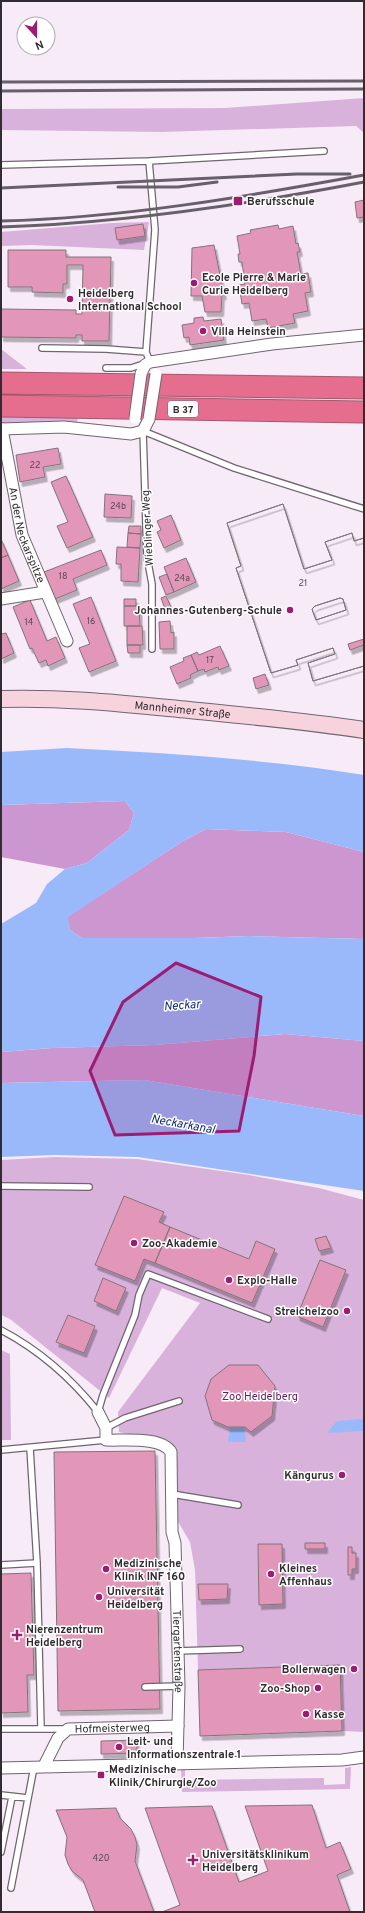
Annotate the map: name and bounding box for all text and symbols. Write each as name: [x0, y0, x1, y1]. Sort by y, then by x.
north arrow: [16, 16, 56, 56]
text: N: [33, 36, 45, 52]
marker: Berufsschule: [232, 195, 244, 207]
place label: Berufsschule: [247, 195, 315, 209]
place label: Ecole Pierre & Marie Curie Heidelberg: [202, 271, 306, 298]
marker: Ecole Pierre & Marie Curie Heidelberg: [189, 278, 199, 288]
place label: Heidelberg International School: [78, 287, 182, 314]
marker: Heidelberg International School: [65, 294, 75, 304]
place label: Villa Heinstein: [211, 325, 286, 339]
marker: Villa Heinstein: [198, 326, 208, 336]
road number: B 37: [168, 401, 198, 417]
house number: 22: [29, 460, 41, 471]
street label: An der Neckarspitze: [5, 486, 48, 585]
street label: Wieblinger Weg: [139, 489, 157, 566]
house number: 24b: [110, 501, 126, 512]
house number: 18: [59, 571, 67, 582]
house number: 24a: [174, 573, 190, 584]
house number: 21: [299, 578, 307, 589]
place label: Johannes-Gutenberg-Schule: [134, 604, 282, 618]
marker: Johannes-Gutenberg-Schule: [285, 605, 295, 615]
house number: 16: [87, 616, 95, 627]
house number: 14: [25, 617, 34, 628]
house number: 17: [206, 655, 214, 666]
street label: Mannheimer Straße: [134, 699, 231, 722]
water label: Neckar: [163, 997, 202, 1015]
water label: Neckarkanal: [150, 1112, 217, 1139]
place label: Zoo-Akademie: [142, 1237, 217, 1251]
marker: Zoo-Akademie: [129, 1238, 139, 1248]
place label: Explo-Halle: [237, 1274, 297, 1288]
marker: Explo-Halle: [224, 1275, 234, 1285]
place label: Streichelzoo: [275, 1305, 339, 1319]
marker: Streichelzoo: [342, 1306, 352, 1316]
park label: Zoo Heidelberg: [222, 1390, 298, 1404]
place label: Kängurus: [284, 1469, 334, 1483]
marker: Kängurus: [337, 1470, 347, 1480]
place label: Medizinische Klinik INF 160: [114, 1557, 185, 1584]
place label: Kleines Affenhaus: [279, 1562, 332, 1589]
marker: Medizinische Klinik INF 160: [101, 1564, 111, 1574]
marker: Kleines Affenhaus: [266, 1569, 276, 1579]
place label: Universität Heidelberg: [107, 1585, 164, 1612]
marker: Universität Heidelberg: [94, 1592, 104, 1602]
street label: Tiergartenstraße: [169, 1610, 185, 1693]
place label: Nierenzentrum Heidelberg: [26, 1623, 103, 1650]
marker: Nierenzentrum Heidelberg: [11, 1629, 23, 1641]
place label: Bollerwagen: [282, 1663, 346, 1677]
marker: Bollerwagen: [349, 1664, 359, 1674]
place label: Zoo-Shop: [260, 1682, 310, 1696]
marker: Zoo-Shop: [313, 1683, 323, 1693]
place label: Kasse: [314, 1708, 344, 1722]
marker: Kasse: [301, 1709, 311, 1719]
street label: Hofmeisterweg: [74, 1721, 150, 1737]
place label: Leit- und Informationszentrale 1: [127, 1735, 241, 1762]
marker: Leit- und Informationszentrale 1: [114, 1742, 124, 1752]
place label: Medizinische Klinik/Chirurgie/Zoo: [109, 1763, 217, 1790]
marker: Medizinische Klinik/Chirurgie/Zoo: [96, 1770, 106, 1780]
place label: Universitätsklinikum Heidelberg: [202, 1848, 309, 1875]
house number: 420: [93, 1853, 110, 1864]
marker: Universitätsklinikum Heidelberg: [187, 1854, 199, 1866]

